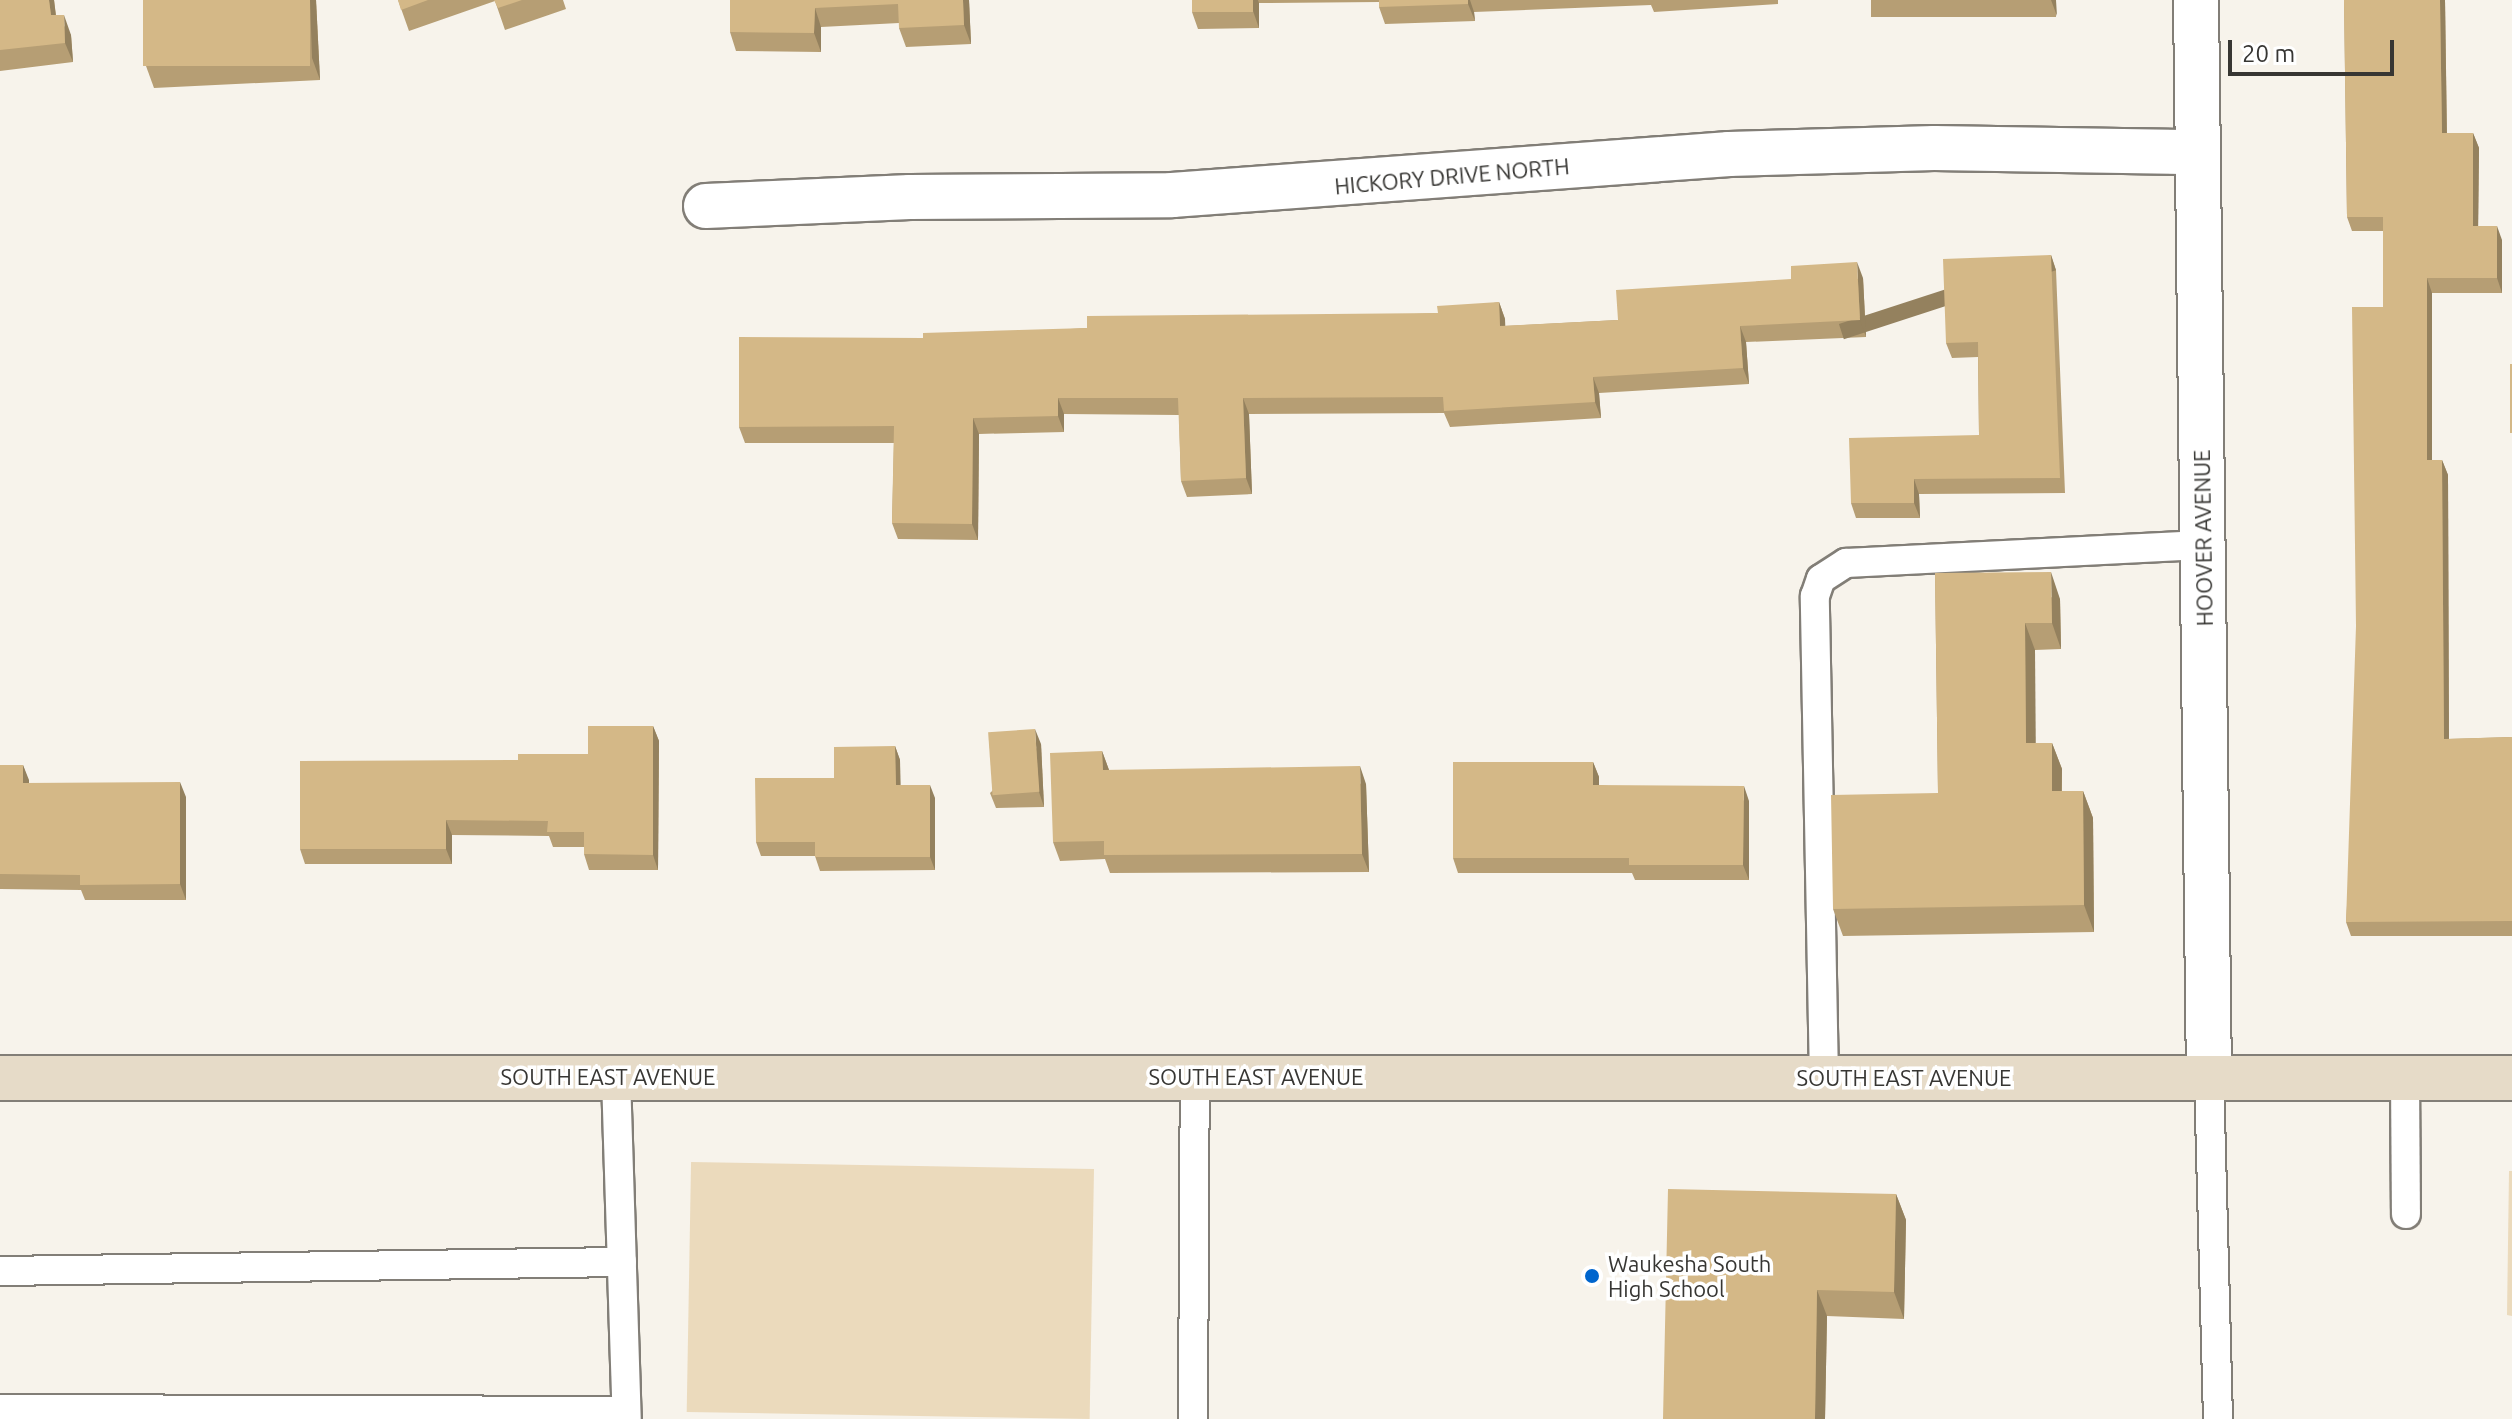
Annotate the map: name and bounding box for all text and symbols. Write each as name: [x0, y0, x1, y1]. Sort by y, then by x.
scale bar: [2232, 24, 2398, 74]
text: 20 m: [2242, 40, 2295, 67]
street label: HICKORY DRIVE NORTH: [1333, 153, 1571, 199]
street label: HOOVER AVENUE: [2188, 449, 2218, 627]
street label: SOUTH EAST AVENUE: [501, 1064, 715, 1090]
street label: SOUTH EAST AVENUE: [1149, 1064, 1363, 1090]
street label: SOUTH EAST AVENUE: [1797, 1065, 2011, 1091]
place label: Waukesha South High School: [1608, 1250, 1771, 1302]
marker: Waukesha South High School: [1583, 1267, 1601, 1285]

